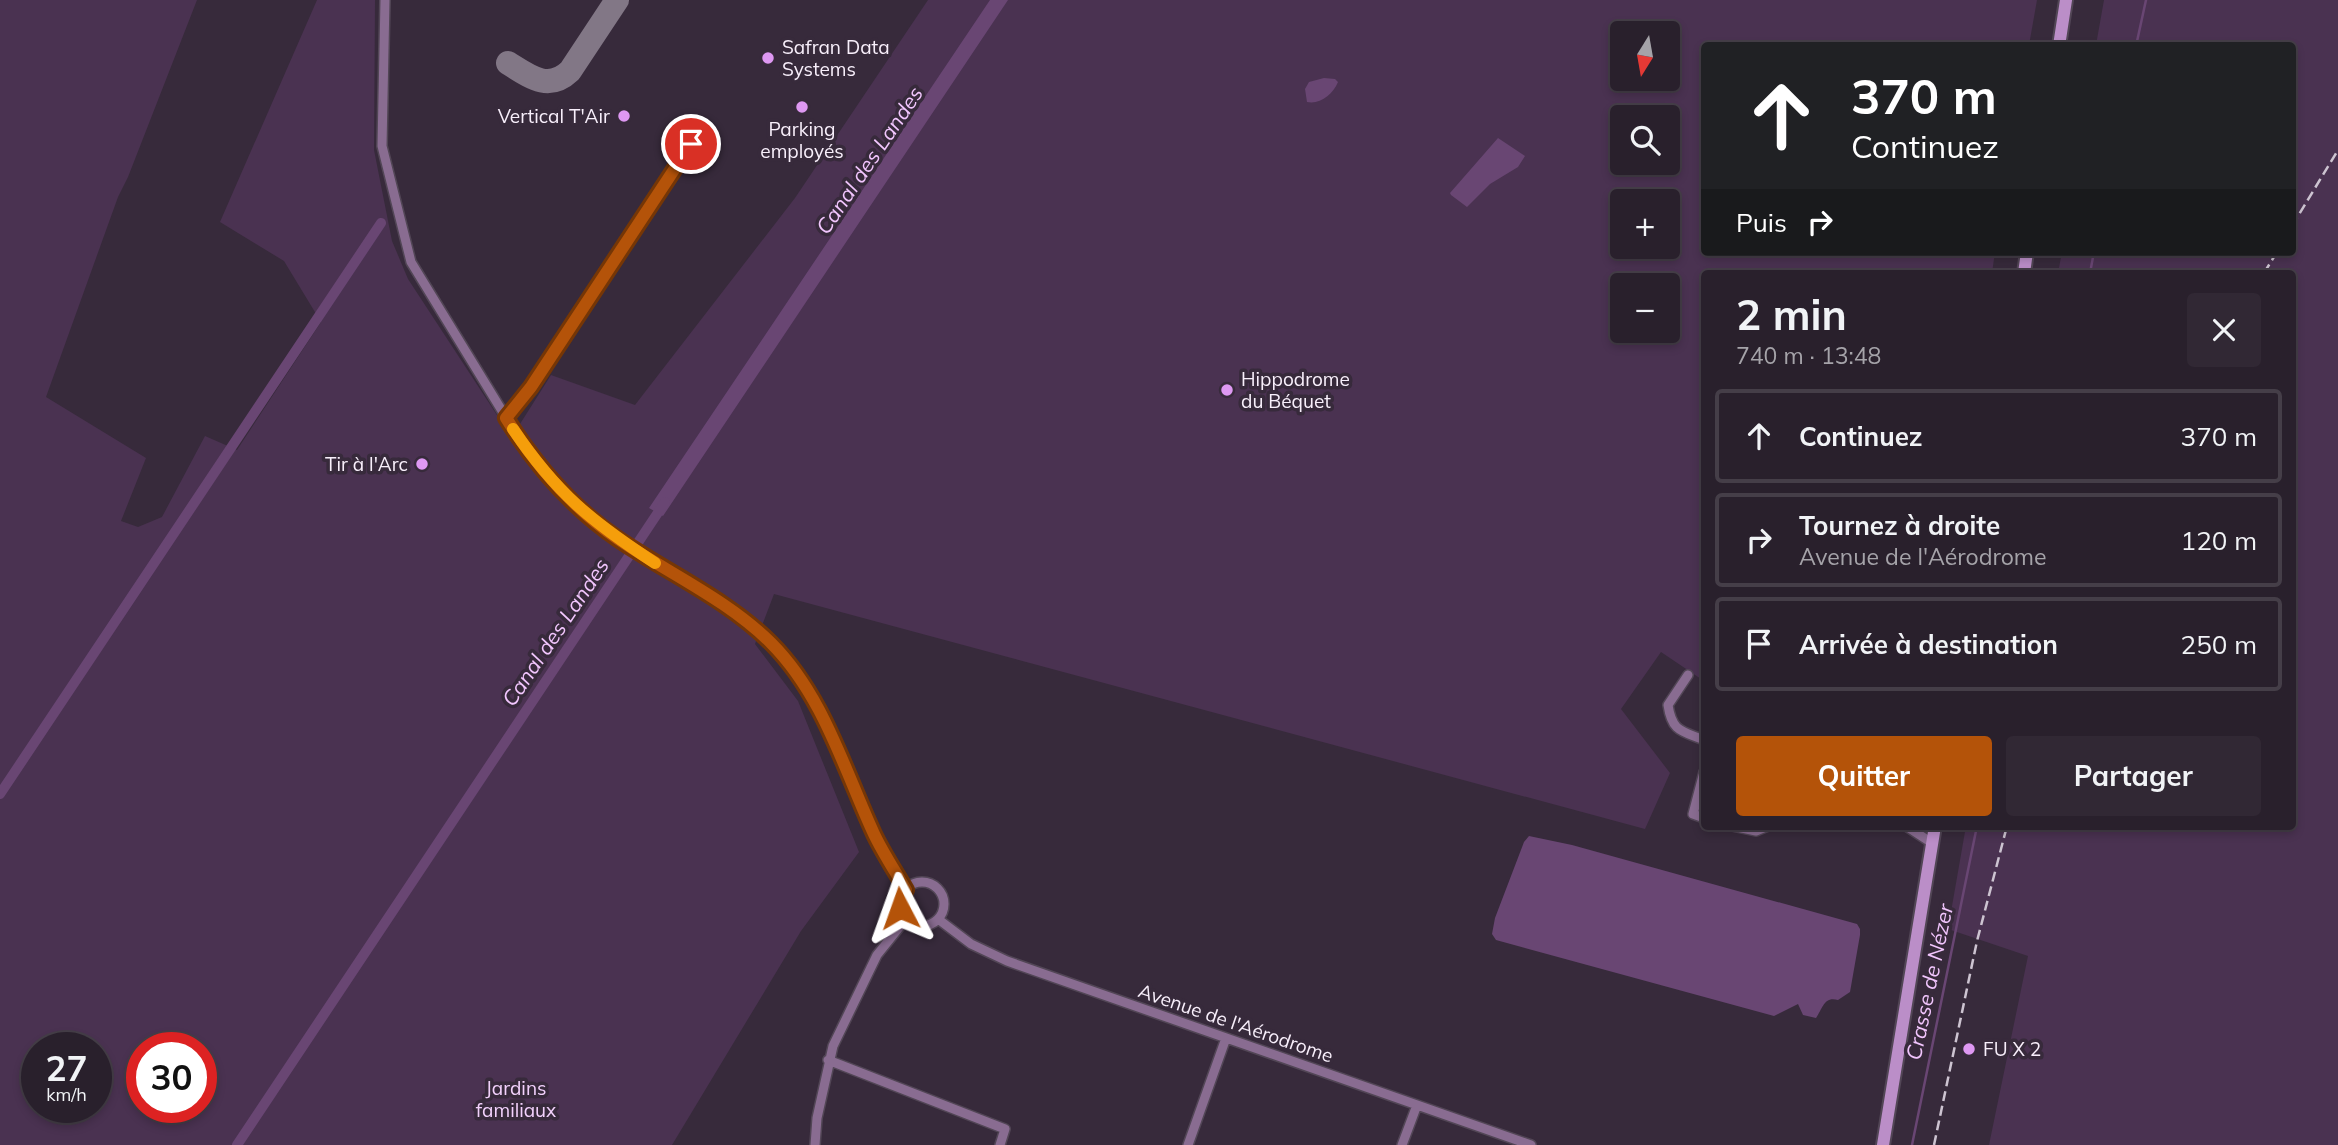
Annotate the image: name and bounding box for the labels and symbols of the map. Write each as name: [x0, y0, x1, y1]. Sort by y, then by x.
north arrow: [1610, 21, 1680, 91]
place label: Safran Data Systems: [782, 35, 890, 81]
marker: Safran Data Systems: [760, 50, 776, 66]
water label: Canal des Landes: [810, 81, 928, 239]
marker: Parking employés: [794, 99, 810, 115]
place label: Vertical T'Air: [498, 104, 610, 128]
marker: Vertical T'Air: [616, 108, 632, 124]
pin: [661, 114, 721, 174]
place label: Parking employés: [760, 117, 844, 163]
place label: Hippodrome du Béquet: [1241, 367, 1350, 413]
marker: Hippodrome du Béquet: [1219, 382, 1235, 398]
place label: Tir à l'Arc: [325, 452, 408, 476]
marker: Tir à l'Arc: [414, 456, 430, 472]
water label: Canal des Landes: [496, 553, 614, 711]
position arrow: [863, 871, 937, 945]
water label: Crasse de Nézer: [1900, 900, 1958, 1062]
street label: Avenue de l'Aérodrome: [1135, 978, 1337, 1068]
speed limit sign: 30: [126, 1032, 217, 1123]
place label: FU X 2: [1983, 1037, 2041, 1061]
marker: FU X 2: [1961, 1041, 1977, 1057]
park label: Jardins familiaux: [476, 1076, 556, 1122]

